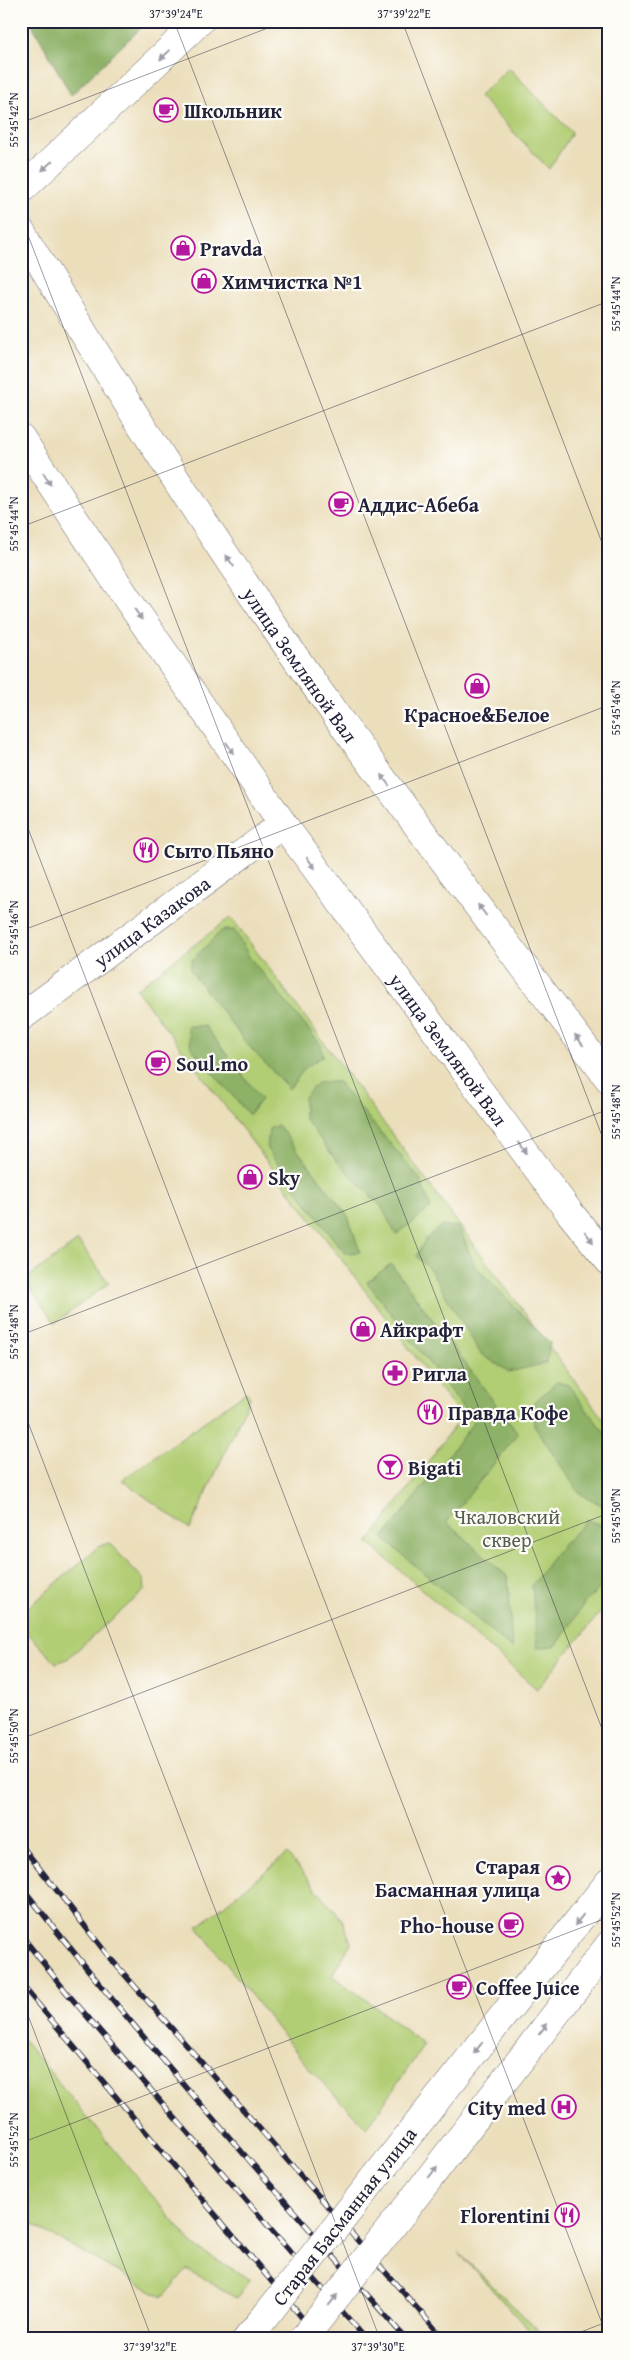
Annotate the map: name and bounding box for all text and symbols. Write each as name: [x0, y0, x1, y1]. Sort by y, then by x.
text: 37°39'24"E: [149, 5, 203, 22]
text: 37°39'22"E: [377, 5, 431, 22]
one-way arrow: [159, 49, 171, 61]
text: 55°45'42"N: [5, 92, 22, 148]
place label: Школьник: [184, 96, 282, 125]
cafe icon: Школьник: [153, 97, 179, 123]
one-way arrow: [41, 160, 53, 172]
place label: Pravda: [200, 234, 263, 263]
shop icon: Pravda: [170, 235, 196, 261]
place label: Химчистка №1: [222, 267, 363, 296]
shop icon: Химчистка №1: [191, 268, 217, 294]
text: 55°45'44"N: [607, 276, 624, 332]
one-way arrow: [43, 473, 52, 486]
place label: Аддис-Абеба: [358, 490, 480, 519]
cafe icon: Аддис-Абеба: [328, 491, 354, 517]
text: 55°45'44"N: [5, 496, 22, 552]
one-way arrow: [225, 554, 235, 568]
street label: улица Земляной Вал: [236, 580, 365, 748]
one-way arrow: [133, 607, 143, 621]
shop icon: Красное&Белое: [464, 673, 490, 699]
text: 55°45'46"N: [607, 680, 624, 736]
place label: Красное&Белое: [404, 700, 550, 729]
one-way arrow: [225, 741, 235, 755]
one-way arrow: [379, 774, 390, 787]
place label: Сыто Пьяно: [164, 836, 274, 865]
restaurant icon: Сыто Пьяно: [133, 837, 159, 863]
one-way arrow: [306, 856, 317, 869]
street label: улица Казакова: [86, 868, 216, 974]
text: 55°45'46"N: [5, 900, 22, 956]
one-way arrow: [477, 903, 487, 917]
street label: улица Земляной Вал: [382, 966, 515, 1131]
one-way arrow: [574, 1034, 585, 1047]
place label: Soul.mo: [176, 1049, 249, 1078]
cafe icon: Soul.mo: [145, 1050, 171, 1076]
text: 55°45'48"N: [607, 1084, 624, 1140]
one-way arrow: [518, 1141, 528, 1155]
place label: Sky: [268, 1163, 301, 1192]
shop icon: Sky: [237, 1164, 263, 1190]
one-way arrow: [584, 1230, 595, 1243]
text: 55°45'48"N: [5, 1304, 22, 1360]
place label: Айкрафт: [380, 1315, 464, 1344]
shop icon: Айкрафт: [350, 1316, 376, 1342]
place label: Ригла: [412, 1359, 468, 1388]
pharmacy icon: Ригла: [382, 1360, 408, 1386]
place label: Правда Кофе: [448, 1398, 569, 1427]
restaurant icon: Правда Кофе: [417, 1399, 443, 1425]
place label: Bigati: [408, 1453, 461, 1482]
bar icon: Bigati: [377, 1454, 403, 1480]
text: 55°45'50"N: [607, 1488, 624, 1544]
park label: Чкаловский сквер: [454, 1502, 560, 1554]
text: 55°45'50"N: [5, 1708, 22, 1764]
place label: Старая Басманная улица: [375, 1852, 541, 1904]
place icon: Старая Басманная улица: [545, 1865, 571, 1891]
text: 55°45'52"N: [607, 1892, 624, 1948]
place label: Pho-house: [400, 1911, 494, 1940]
cafe icon: Pho-house: [498, 1912, 524, 1938]
one-way arrow: [573, 1913, 584, 1926]
place label: Coffee Juice: [476, 1973, 580, 2002]
cafe icon: Coffee Juice: [446, 1974, 472, 2000]
one-way arrow: [538, 2023, 549, 2036]
one-way arrow: [472, 2041, 483, 2054]
place label: City med: [468, 2093, 547, 2122]
hospital icon: City med: [551, 2094, 577, 2120]
text: 55°45'52"N: [5, 2112, 22, 2168]
street label: Старая Басманная улица: [265, 2120, 423, 2311]
one-way arrow: [428, 2165, 438, 2179]
place label: Florentini: [460, 2201, 550, 2230]
restaurant icon: Florentini: [554, 2202, 580, 2228]
one-way arrow: [328, 2294, 338, 2307]
text: 37°39'32"E: [123, 2338, 177, 2355]
text: 37°39'30"E: [351, 2338, 405, 2355]

